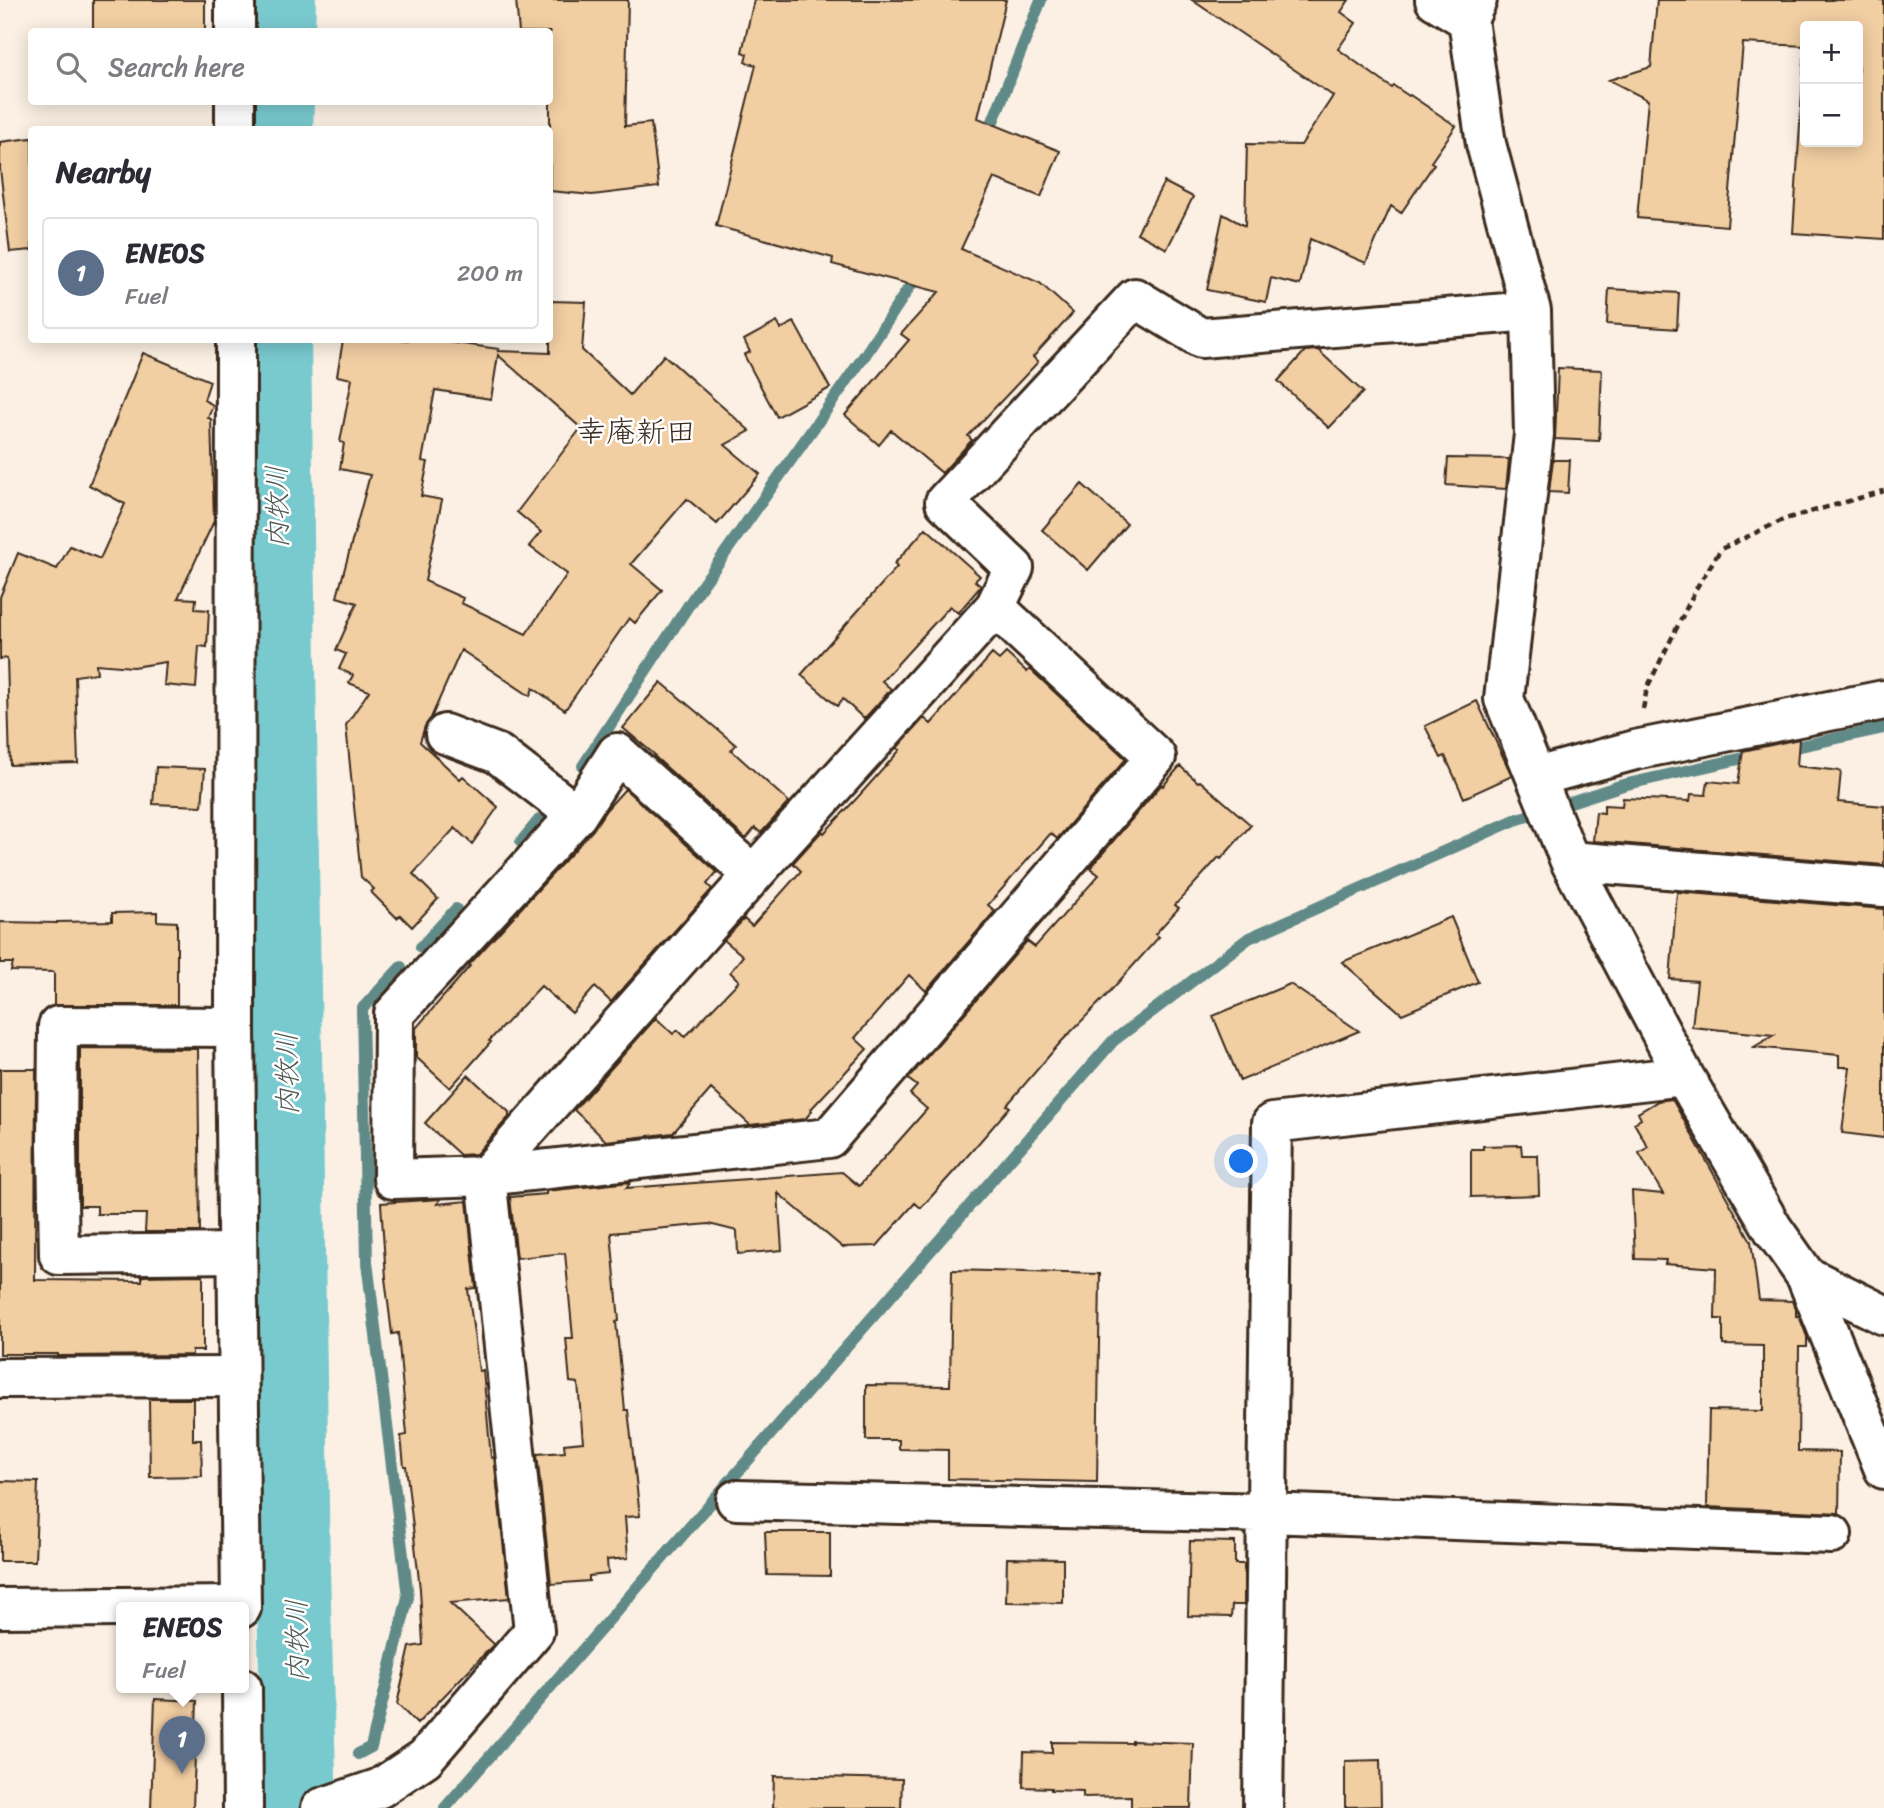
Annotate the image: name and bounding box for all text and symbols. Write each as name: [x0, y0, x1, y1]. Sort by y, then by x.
map controls: [1800, 21, 1863, 147]
button: +: [1800, 21, 1863, 84]
search box: [28, 28, 553, 105]
text: Search here: [108, 44, 245, 90]
icon: search: [52, 48, 90, 86]
button: −: [1800, 84, 1863, 147]
text: Nearby: [56, 145, 151, 199]
text: ENEOS: [125, 230, 205, 276]
text: 1: [76, 253, 86, 294]
text: 200 m: [457, 253, 523, 294]
text: Fuel: [125, 276, 168, 317]
district label: 幸庵新田: [576, 405, 696, 459]
water label: 内牧川: [252, 465, 302, 549]
water label: 内牧川: [262, 1032, 312, 1116]
your location: [1224, 1144, 1258, 1178]
water label: 内牧川: [272, 1599, 322, 1683]
popup: [116, 1602, 249, 1693]
text: ENEOS: [142, 1604, 223, 1650]
text: Fuel: [142, 1650, 186, 1691]
pin: 1: [159, 1716, 205, 1774]

